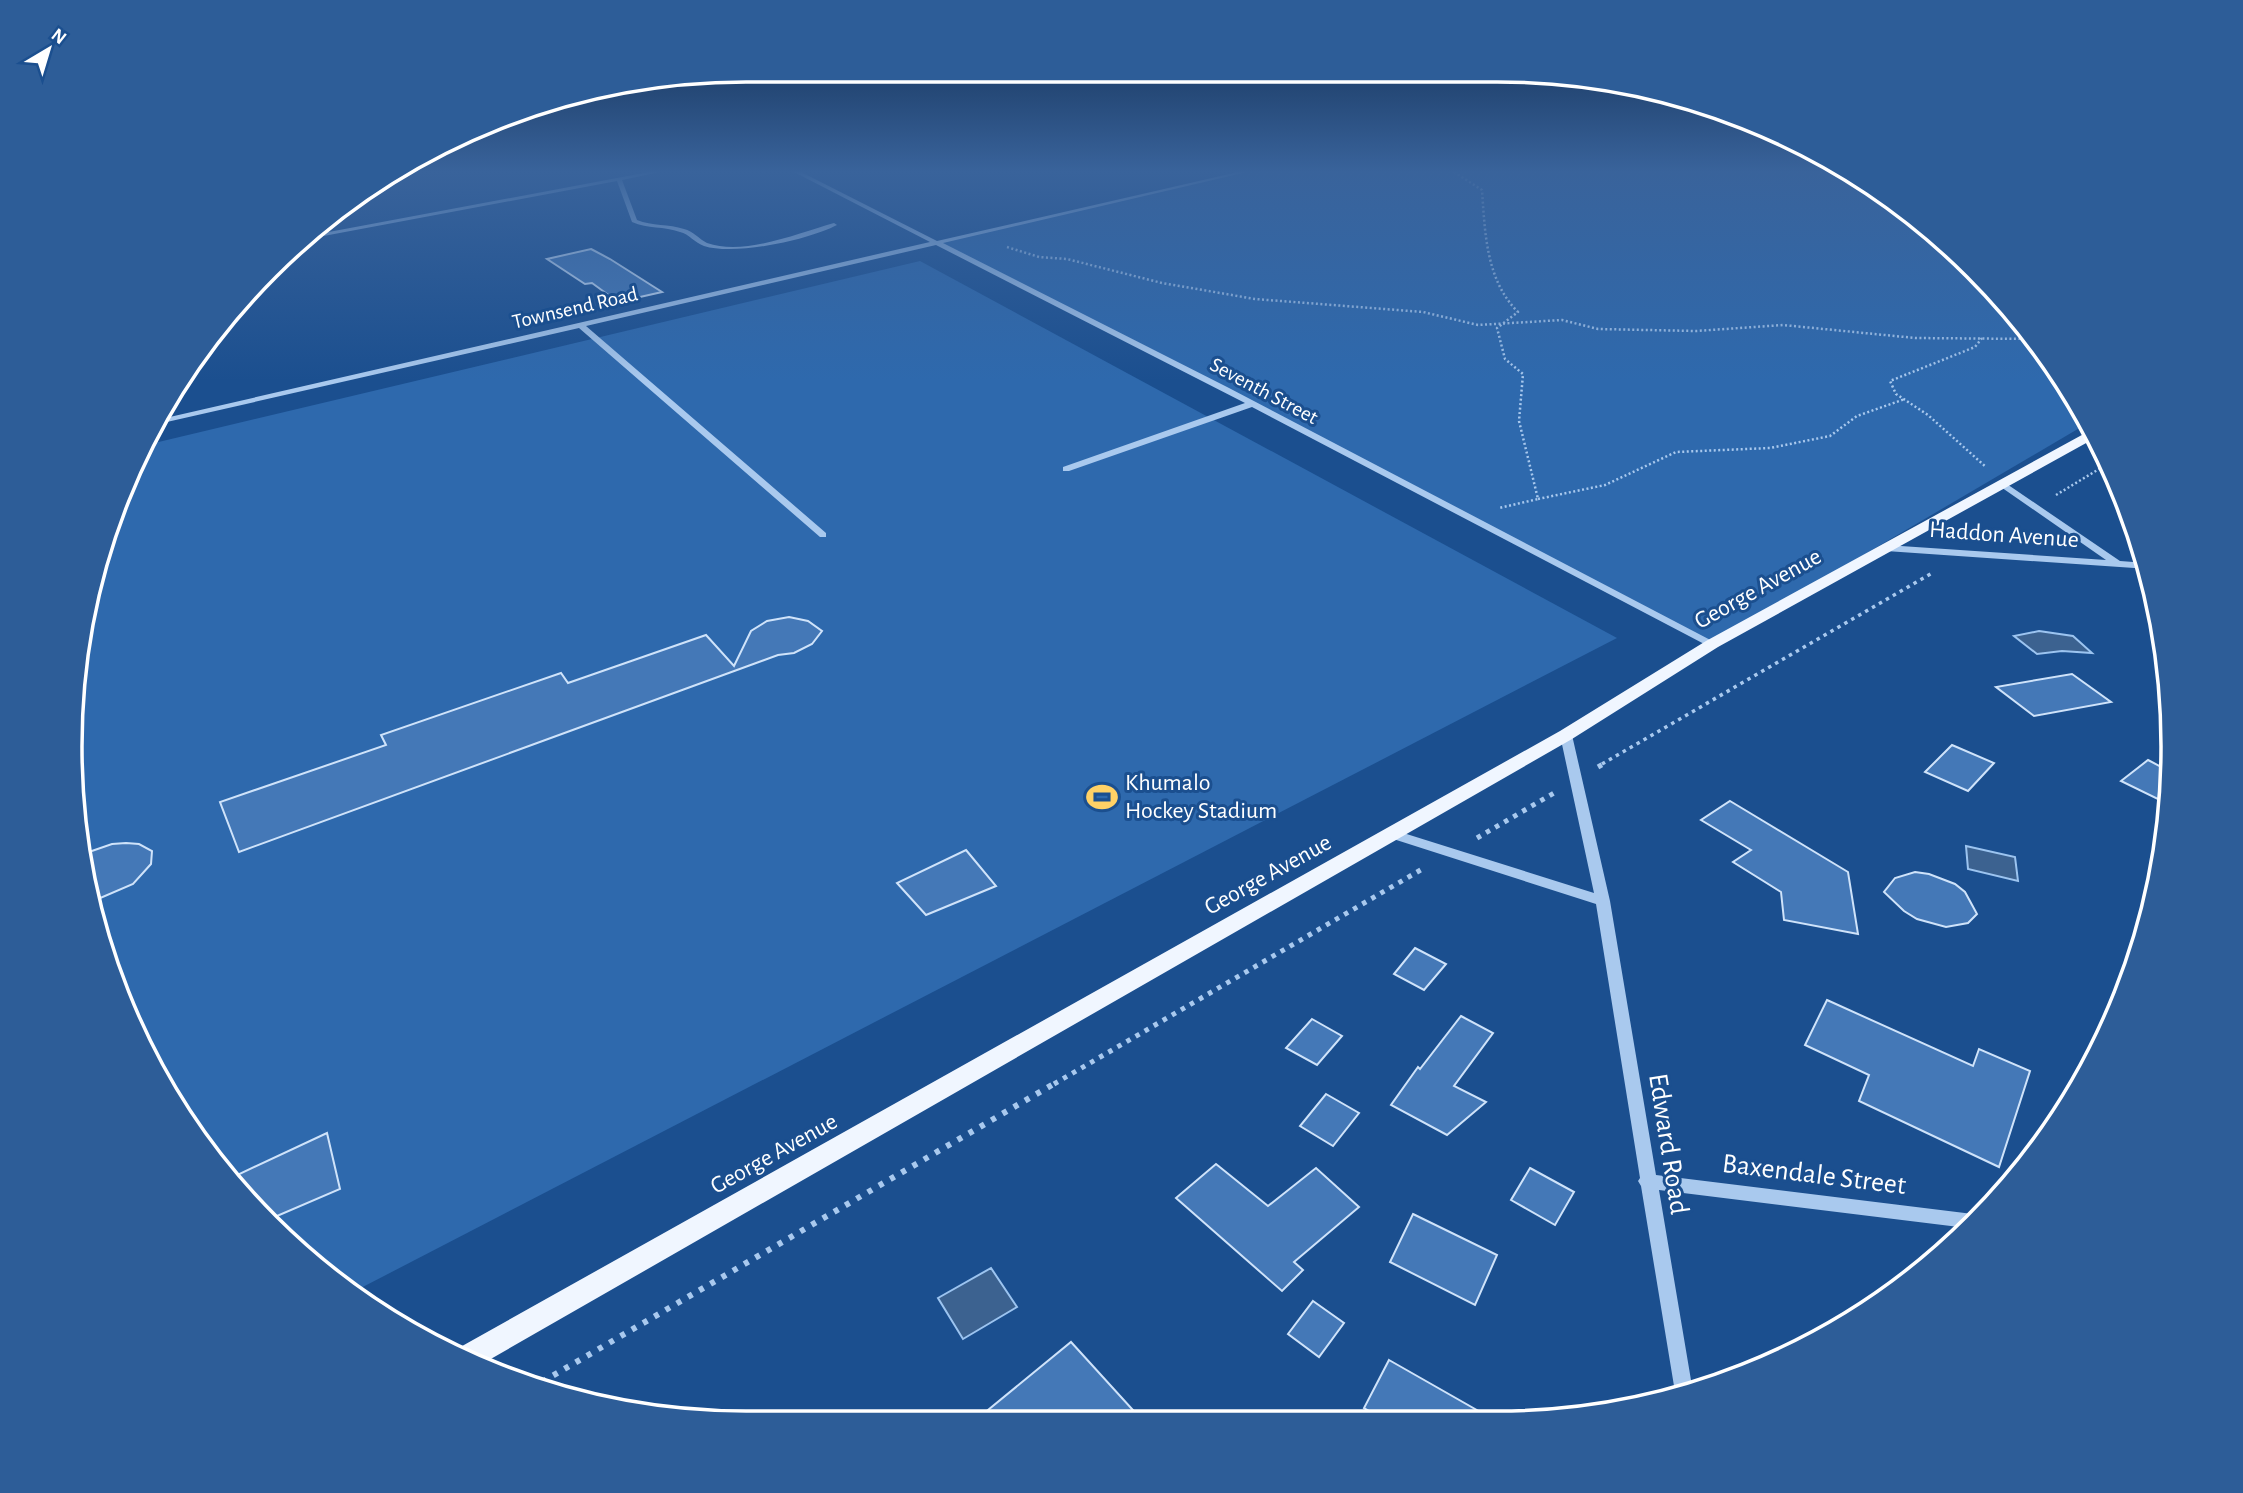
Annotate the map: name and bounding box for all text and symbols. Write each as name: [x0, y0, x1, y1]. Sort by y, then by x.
north arrow: [14, 14, 84, 84]
text: N: [47, 25, 70, 48]
street label: Townsend Road: [510, 283, 640, 333]
street label: Seventh Street: [1207, 354, 1322, 428]
street label: Haddon Avenue: [1928, 518, 2080, 552]
street label: George Avenue: [1691, 544, 1825, 634]
place label: Khumalo Hockey Stadium: [1125, 771, 1277, 823]
sports icon: Khumalo Hockey Stadium: [1085, 780, 1119, 814]
street label: George Avenue: [1201, 830, 1335, 920]
street label: Edward Road: [1643, 1072, 1693, 1216]
street label: George Avenue: [707, 1109, 841, 1199]
street label: Baxendale Street: [1721, 1150, 1908, 1200]

